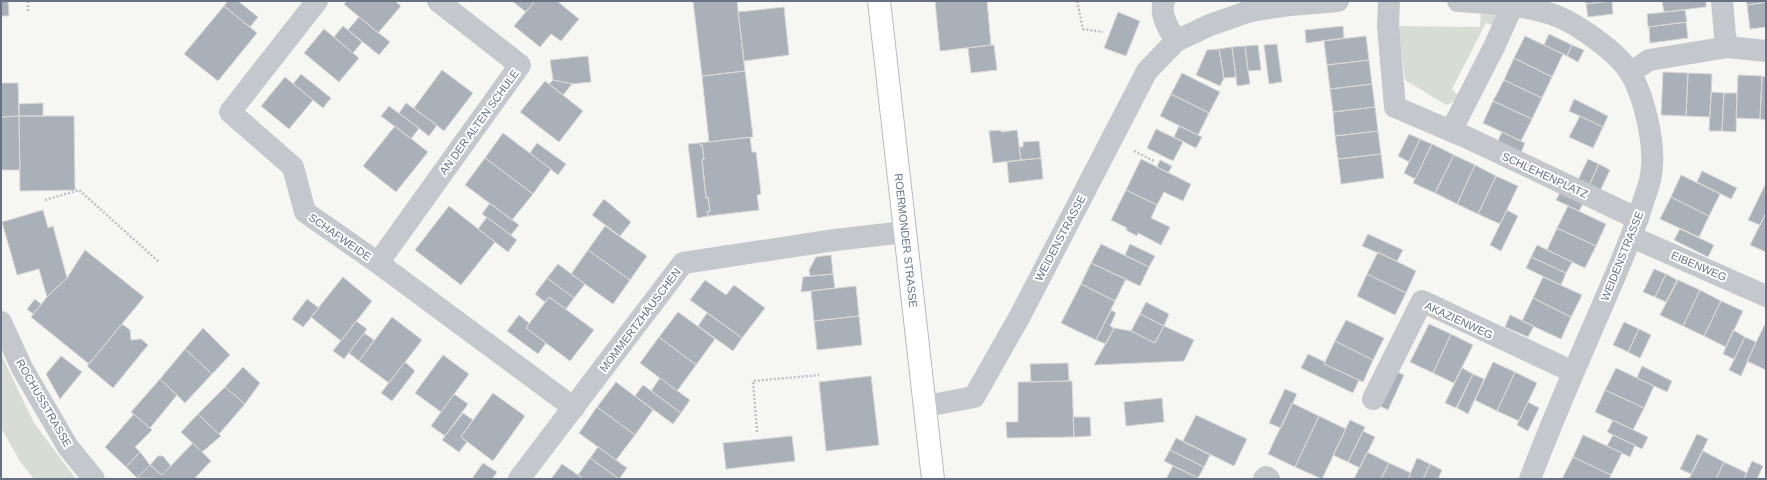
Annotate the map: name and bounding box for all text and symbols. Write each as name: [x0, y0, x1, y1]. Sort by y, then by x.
street label: AN DER ALTEN SCHULE: [437, 67, 521, 177]
street label: SCHLEHENPLATZ: [1500, 150, 1590, 200]
street label: ROERMONDER STRASSE: [893, 173, 920, 308]
street label: WEIDENSTRASSE: [1032, 193, 1088, 283]
street label: WEIDENSTRASSE: [1599, 210, 1645, 302]
street label: SCHAFWEIDE: [307, 211, 373, 263]
street label: EIBENWEG: [1669, 249, 1729, 283]
street label: MOMMERTZHÄUSCHEN: [597, 266, 683, 374]
street label: AKAZIENWEG: [1423, 299, 1495, 341]
street label: ROCHUSSTRASSE: [14, 357, 74, 449]

